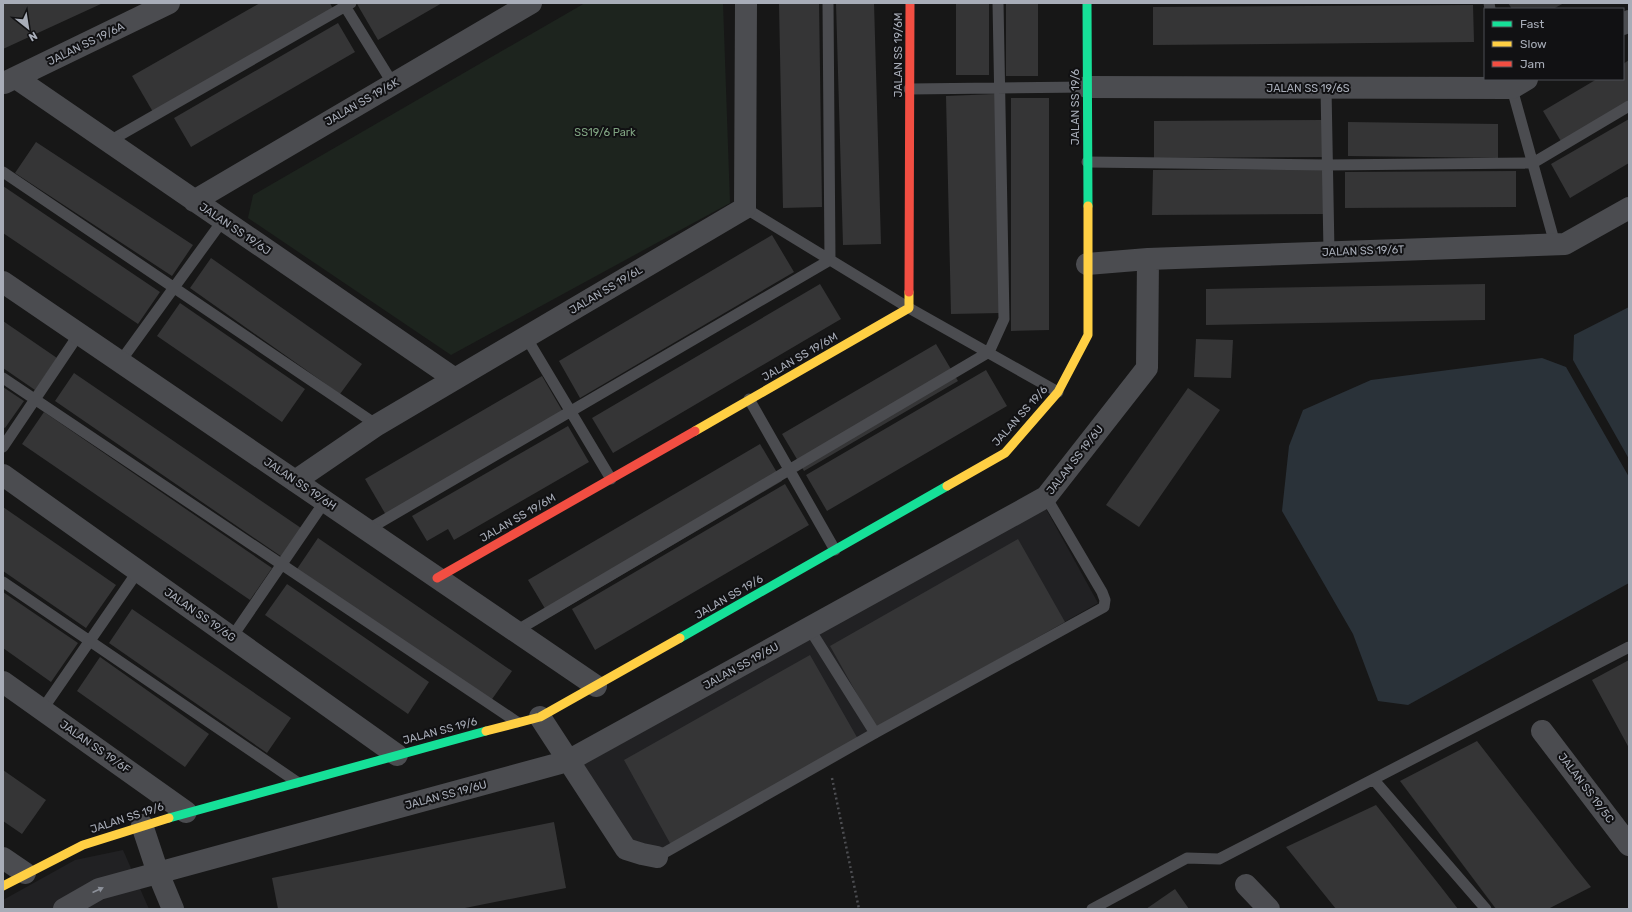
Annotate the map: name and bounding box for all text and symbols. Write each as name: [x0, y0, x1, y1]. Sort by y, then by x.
north arrow: [8, 8, 48, 48]
legend: [1484, 8, 1624, 80]
street label: JALAN SS 19/6M: [892, 12, 905, 98]
text: Fast: [1520, 17, 1544, 31]
street label: JALAN SS 19/6A: [45, 20, 127, 68]
text: N: [26, 29, 39, 44]
text: Slow: [1520, 37, 1547, 51]
text: Jam: [1520, 57, 1545, 71]
street label: JALAN SS 19/6: [1069, 68, 1082, 145]
street label: JALAN SS 19/6K: [323, 75, 402, 128]
street label: JALAN SS 19/6S: [1266, 82, 1350, 95]
park label: SS19/6 Park: [574, 126, 636, 139]
street label: JALAN SS 19/6J: [197, 200, 273, 258]
street label: JALAN SS 19/6T: [1322, 243, 1405, 259]
street label: JALAN SS 19/6L: [567, 263, 645, 317]
street label: JALAN SS 19/6M: [760, 330, 840, 384]
street label: JALAN SS 19/6: [990, 383, 1051, 449]
street label: JALAN SS 19/6U: [1044, 423, 1106, 497]
street label: JALAN SS 19/6H: [261, 455, 339, 513]
street label: JALAN SS 19/6M: [478, 491, 558, 545]
street label: JALAN SS 19/6: [693, 572, 766, 622]
street label: JALAN SS 19/6G: [162, 586, 238, 644]
street label: JALAN SS 19/6U: [701, 640, 781, 692]
street label: JALAN SS 19/6: [401, 715, 479, 747]
street label: JALAN SS 19/6F: [57, 718, 133, 776]
street label: JALAN SS 19/5C: [1555, 750, 1617, 826]
street label: JALAN SS 19/6U: [404, 778, 488, 812]
street label: JALAN SS 19/6: [89, 800, 166, 836]
one-way arrow: [93, 887, 104, 893]

